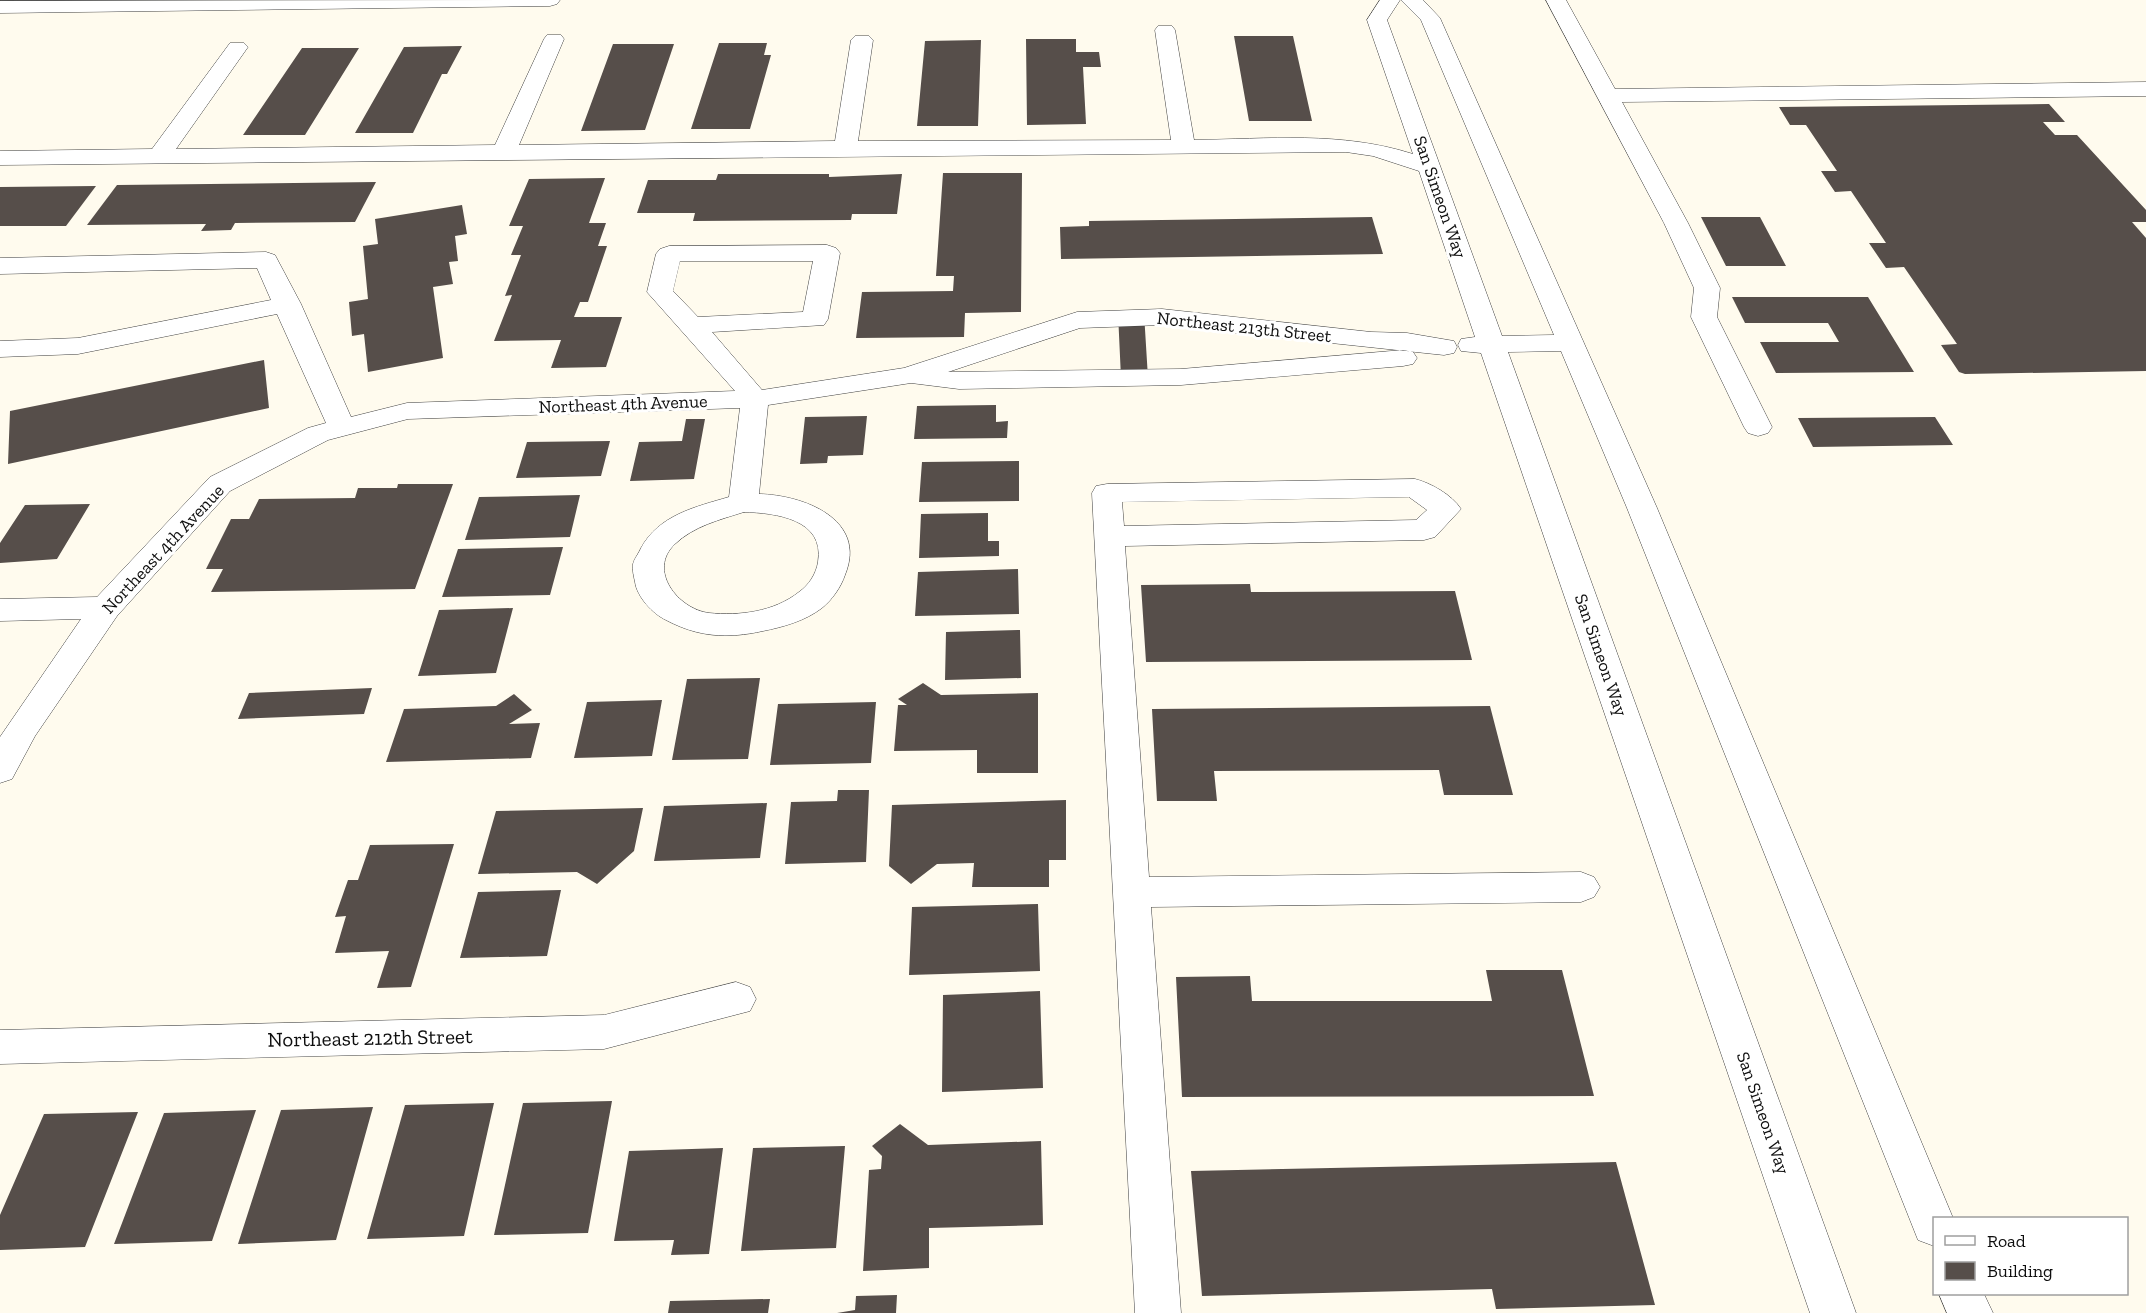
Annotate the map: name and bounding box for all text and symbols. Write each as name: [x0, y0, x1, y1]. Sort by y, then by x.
street label: San Simeon Way: [1409, 133, 1471, 262]
street label: Northeast 213th Street: [1156, 307, 1333, 347]
street label: Northeast 4th Avenue: [538, 390, 708, 418]
street label: Northeast 4th Avenue: [97, 480, 229, 618]
street label: San Simeon Way: [1570, 591, 1632, 720]
street label: Northeast 212th Street: [267, 1023, 473, 1052]
street label: San Simeon Way: [1732, 1049, 1794, 1178]
legend: [1933, 1217, 2128, 1295]
text: Road: [1987, 1230, 2026, 1252]
text: Building: [1987, 1260, 2053, 1282]

